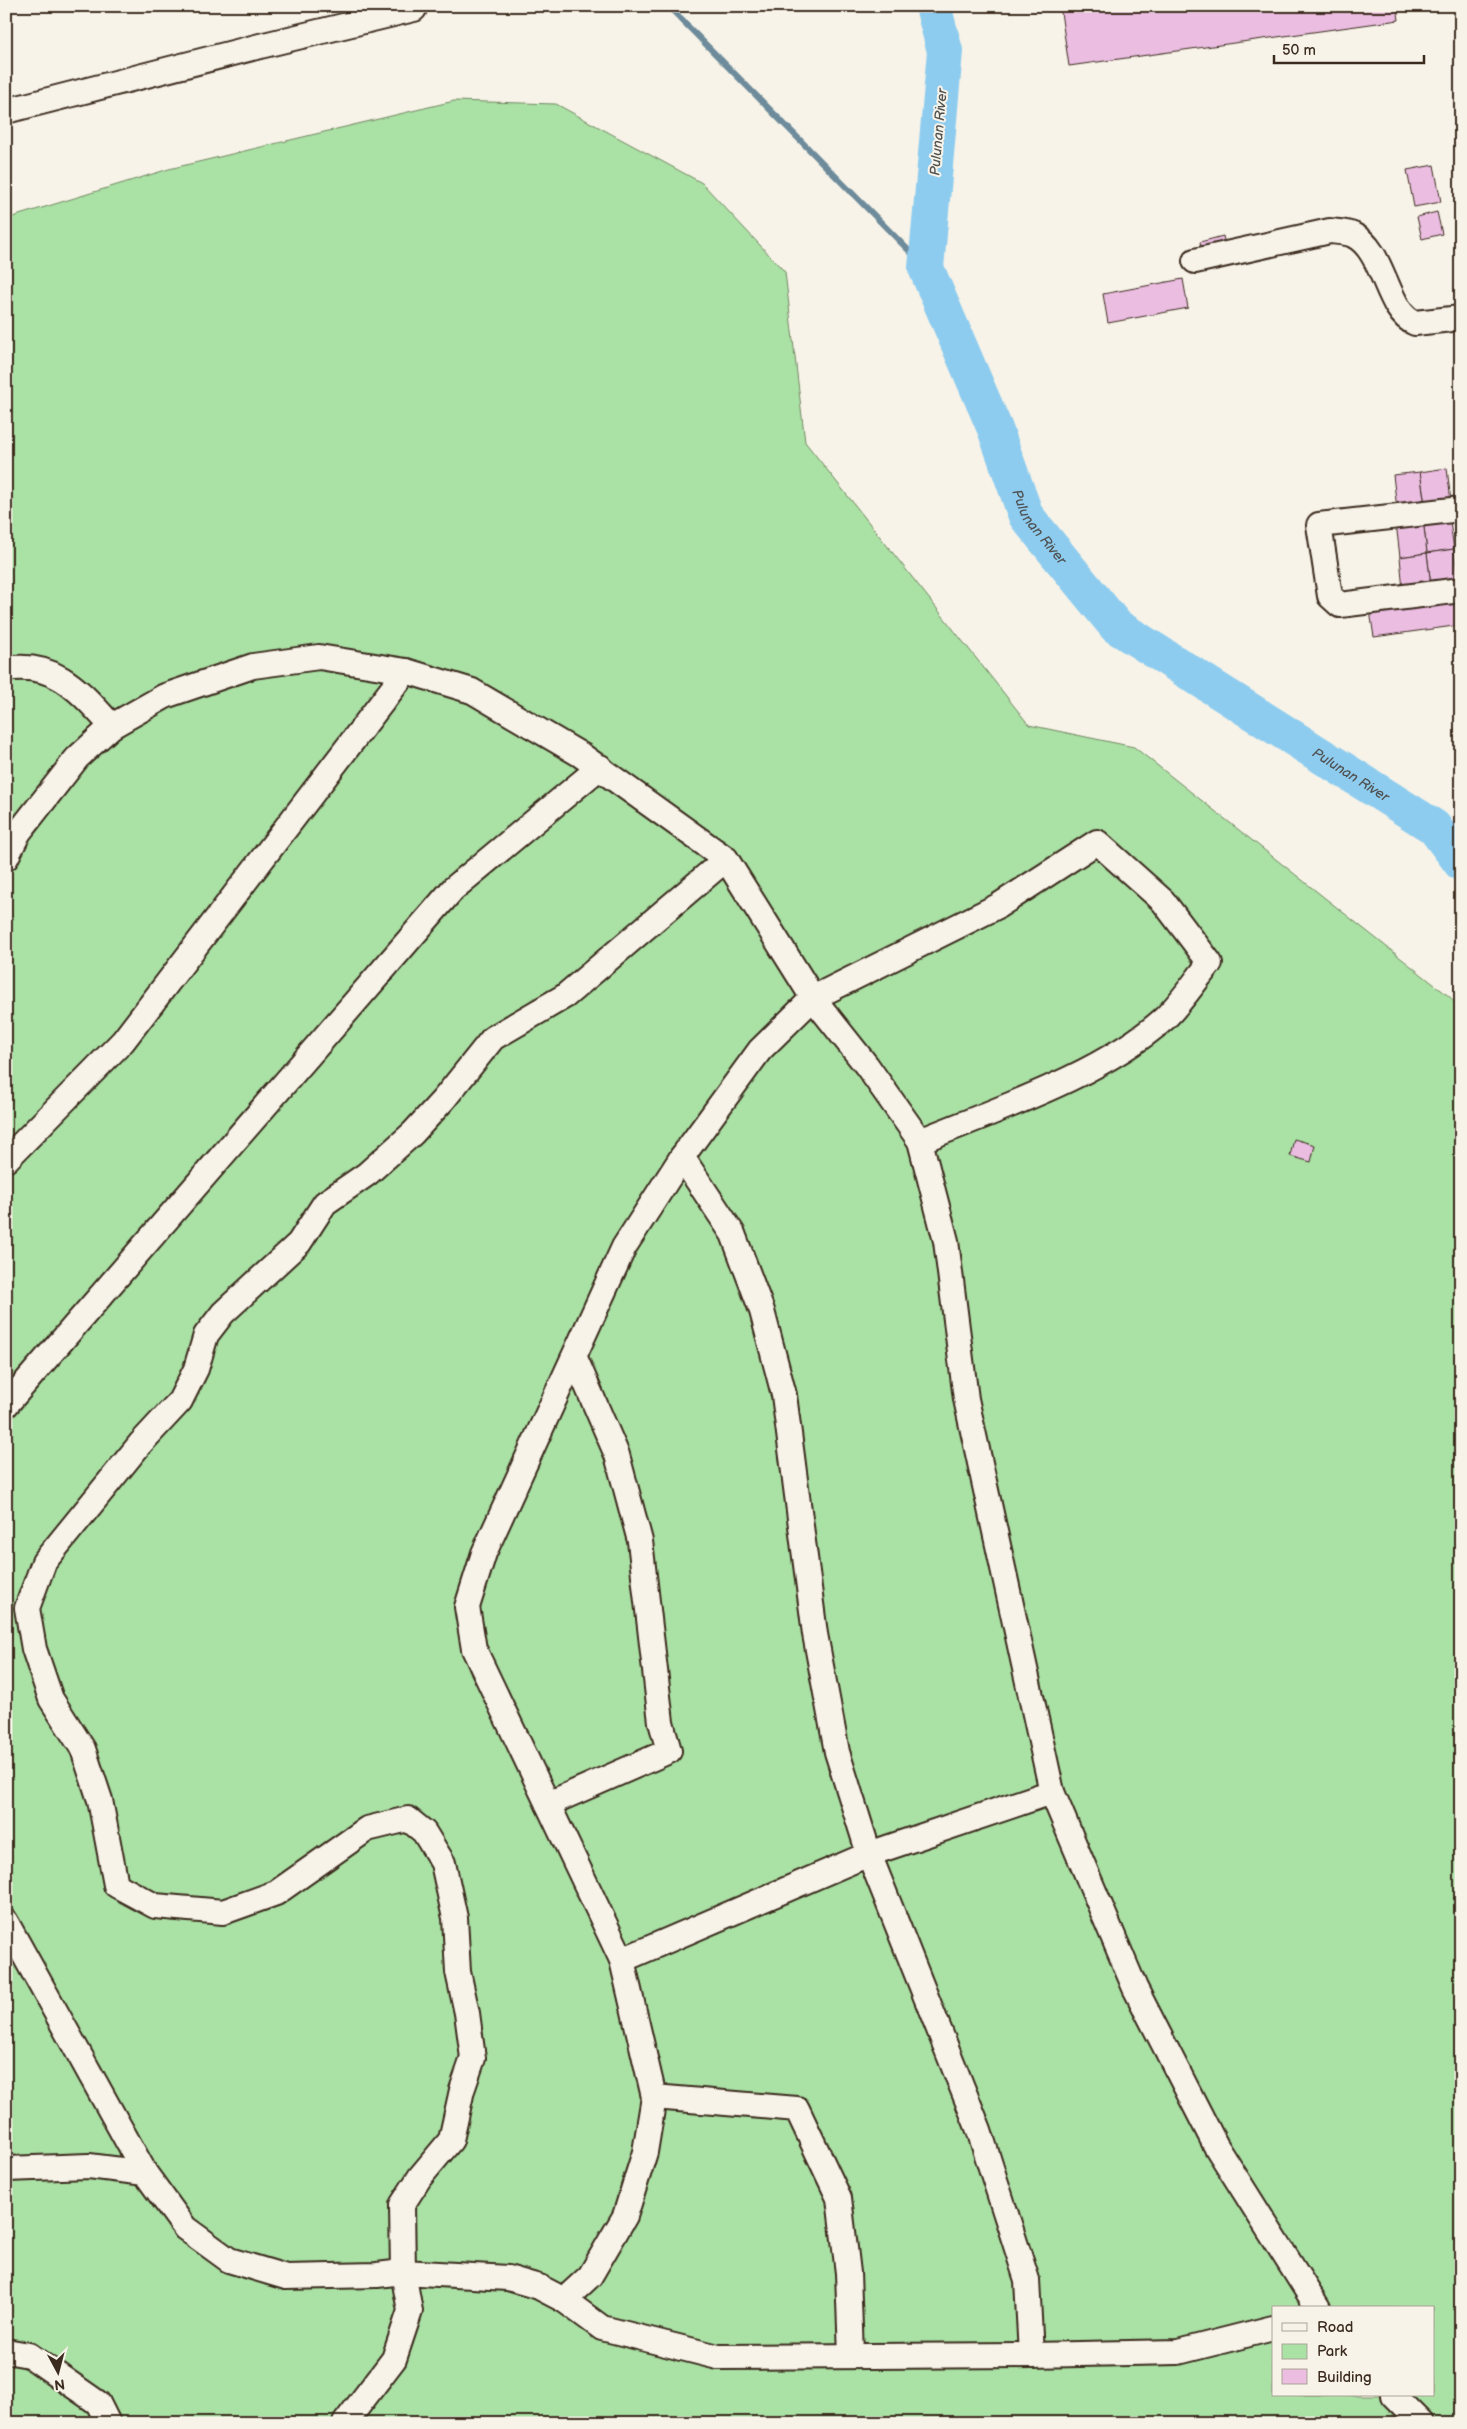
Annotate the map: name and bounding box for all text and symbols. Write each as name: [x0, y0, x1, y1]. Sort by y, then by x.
scale bar: [1274, 32, 1424, 64]
text: 50 m: [1282, 41, 1316, 60]
water label: Pulunan River: [926, 87, 951, 176]
water label: Pulunan River: [1008, 487, 1071, 569]
water label: Pulunan River: [1309, 744, 1393, 806]
legend: [1272, 2306, 1434, 2396]
text: Road: [1317, 2318, 1353, 2337]
text: Park: [1317, 2342, 1348, 2361]
north arrow: [32, 2346, 82, 2396]
text: Building: [1317, 2368, 1372, 2387]
text: N: [53, 2375, 66, 2393]

